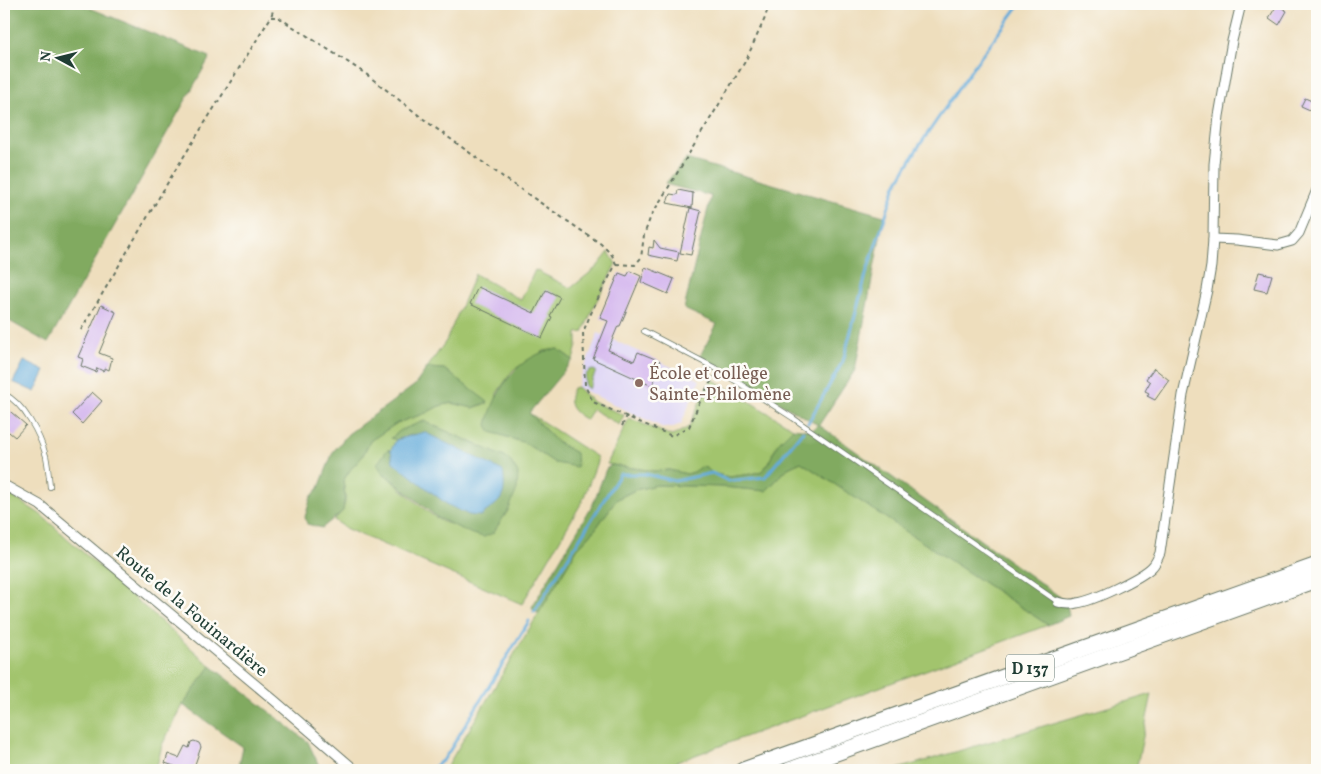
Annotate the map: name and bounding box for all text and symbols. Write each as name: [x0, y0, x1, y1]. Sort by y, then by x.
north arrow: [32, 32, 82, 82]
text: N: [37, 50, 57, 63]
place label: École et collège Sainte-Philomène: [649, 362, 791, 408]
marker: École et collège Sainte-Philomène: [633, 377, 645, 389]
street label: Route de la Fouinardière: [109, 541, 273, 683]
road number: D 137: [1006, 654, 1054, 681]

